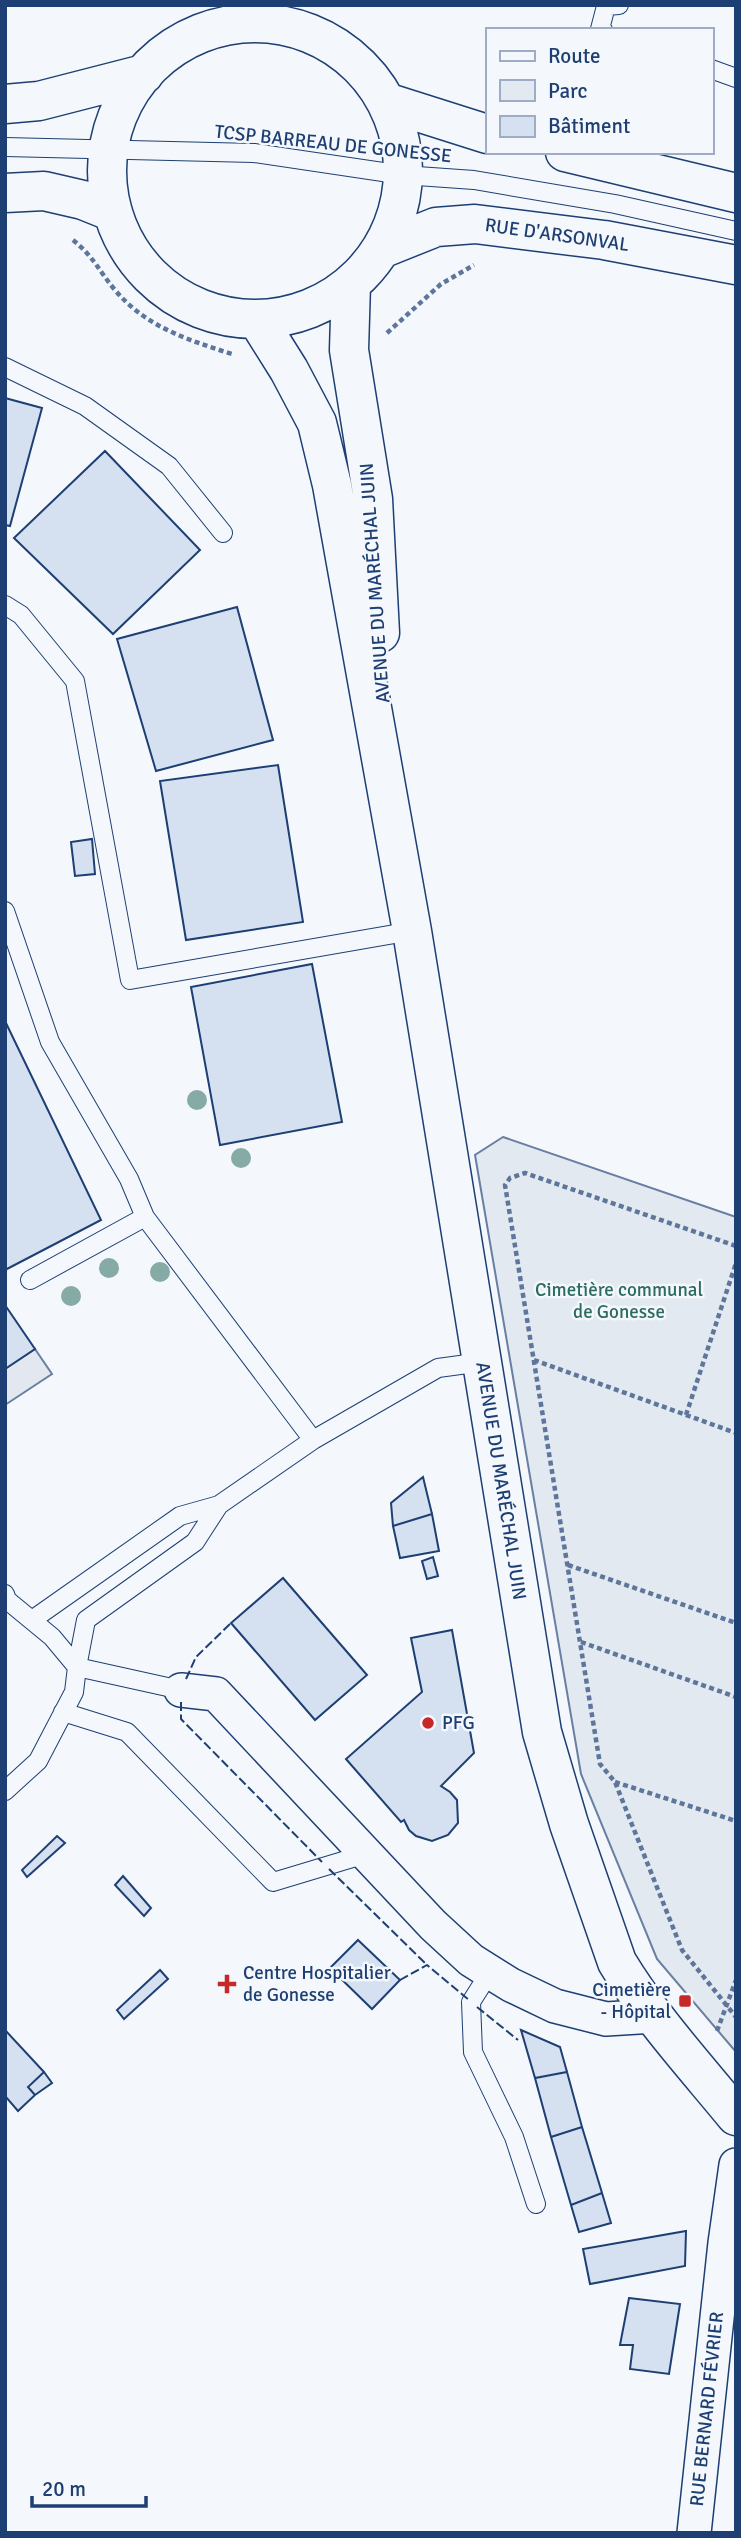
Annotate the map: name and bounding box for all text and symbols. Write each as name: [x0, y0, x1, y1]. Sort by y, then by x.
legend: [486, 28, 713, 154]
text: Route: [548, 43, 600, 69]
text: Parc: [548, 78, 587, 104]
text: Bâtiment: [548, 113, 630, 139]
street label: TCSP BARREAU DE GONESSE: [213, 120, 453, 168]
street label: RUE D'ARSONVAL: [483, 213, 631, 257]
street label: AVENUE DU MARÉCHAL JUIN: [355, 462, 395, 704]
park label: Cimetière communal de Gonesse: [535, 1278, 703, 1324]
street label: AVENUE DU MARÉCHAL JUIN: [470, 1360, 532, 1602]
place label: PFG: [442, 1711, 475, 1735]
marker: PFG: [420, 1715, 436, 1731]
place label: Centre Hospitalier de Gonesse: [243, 1961, 391, 2007]
marker: Centre Hospitalier de Gonesse: [217, 1974, 237, 1994]
place label: Cimetière - Hôpital: [592, 1978, 671, 2024]
marker: Cimetière - Hôpital: [677, 1993, 693, 2009]
street label: RUE BERNARD FÉVRIER: [685, 2310, 729, 2508]
scale bar: [32, 2464, 145, 2508]
text: 20 m: [42, 2476, 86, 2502]

